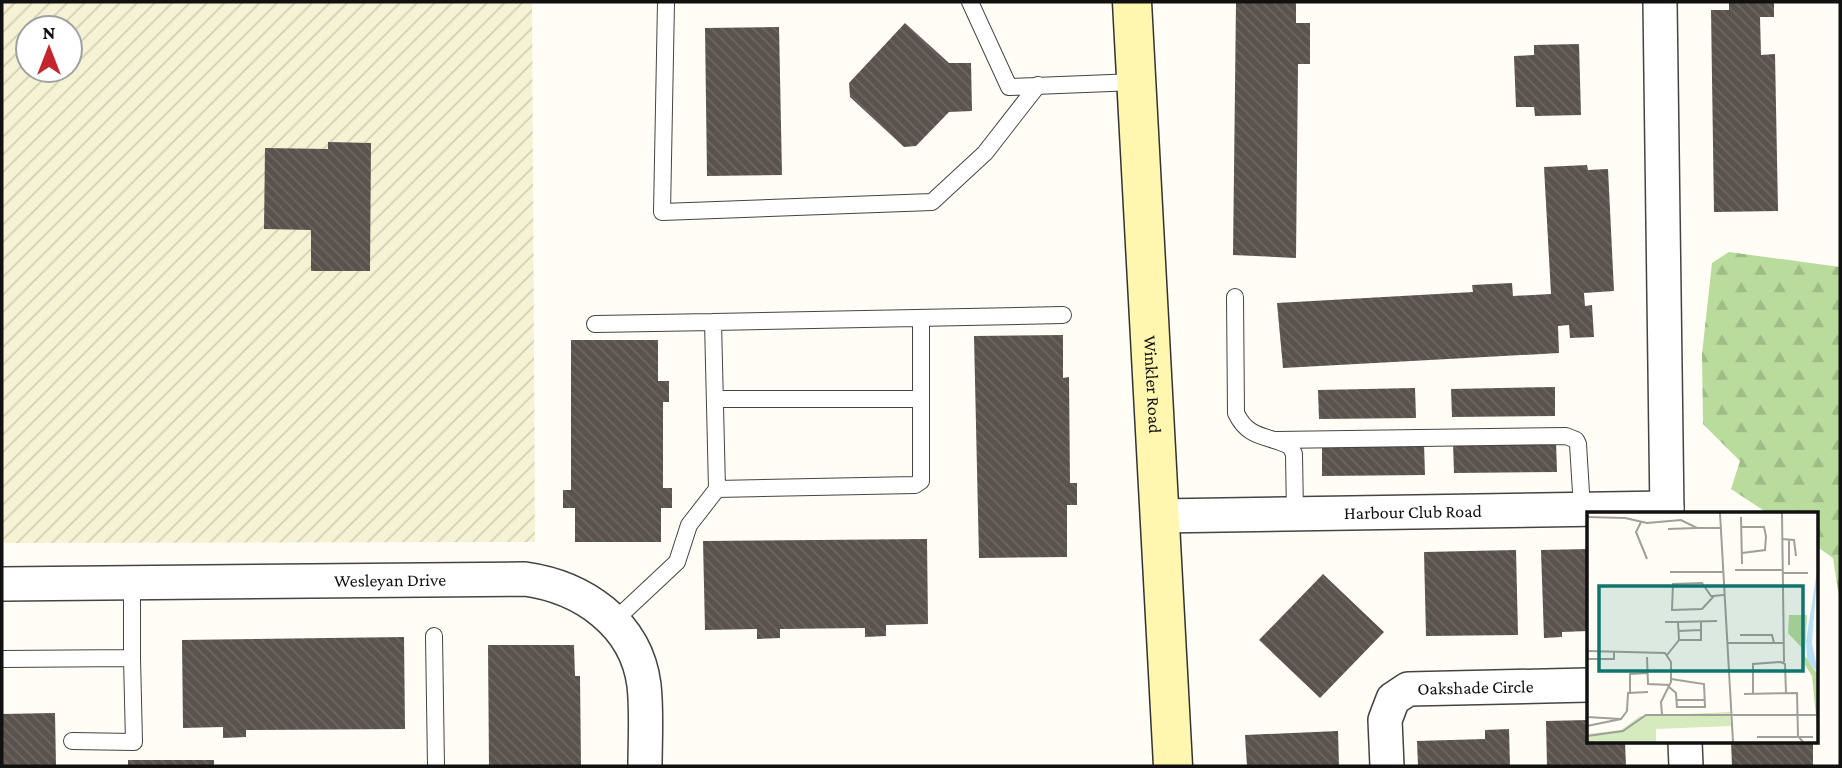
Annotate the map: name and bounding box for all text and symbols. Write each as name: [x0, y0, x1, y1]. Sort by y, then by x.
north arrow: [14, 14, 84, 84]
text: N: [43, 22, 56, 43]
street label: Winkler Road: [1140, 335, 1165, 435]
street label: Harbour Club Road: [1344, 501, 1483, 523]
inset map: [1587, 512, 1818, 744]
street label: Wesleyan Drive: [334, 570, 446, 591]
street label: Oakshade Circle: [1417, 676, 1534, 699]

